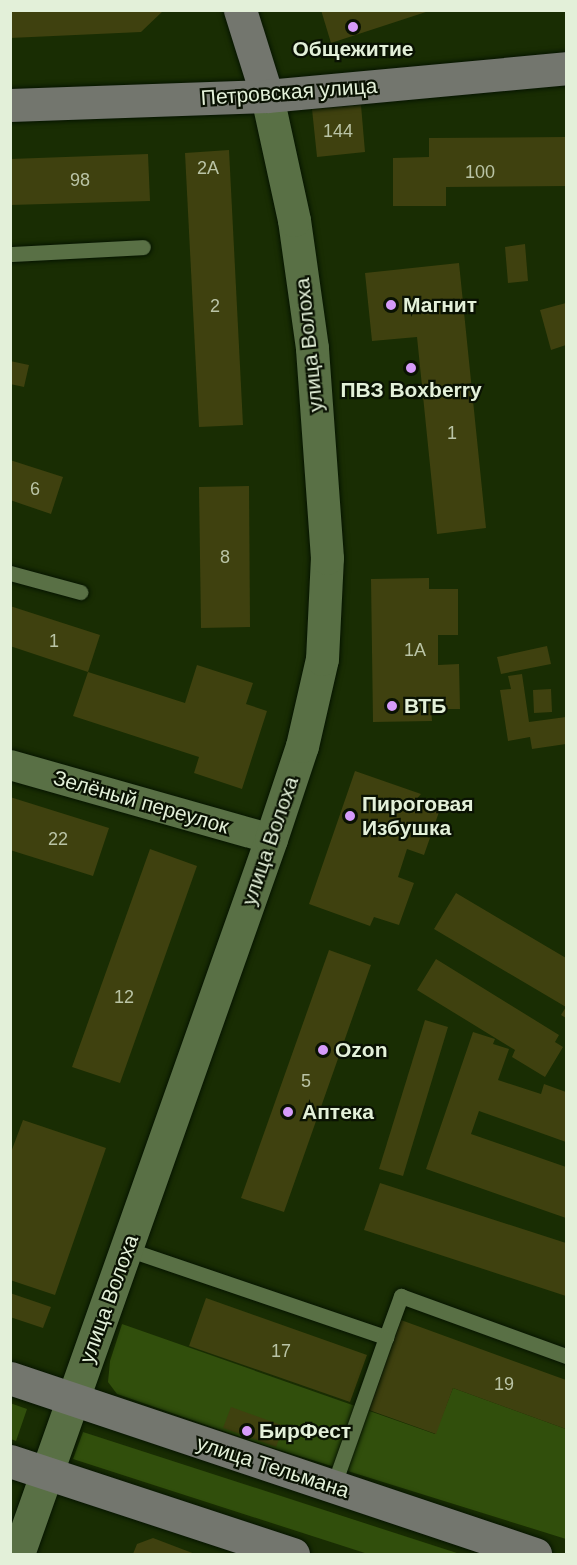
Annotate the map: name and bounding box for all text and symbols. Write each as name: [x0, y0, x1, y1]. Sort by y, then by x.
marker: Общежитие: [346, 20, 360, 34]
place label: Общежитие: [292, 36, 414, 62]
street label: Петровская улица: [200, 73, 378, 111]
house number: 144: [323, 120, 353, 142]
house number: 2А: [197, 157, 219, 179]
house number: 100: [465, 161, 495, 183]
house number: 98: [70, 169, 90, 191]
street label: улица Волоха: [289, 277, 329, 413]
place label: Магнит: [403, 292, 477, 318]
house number: 2: [210, 295, 220, 317]
marker: Магнит: [384, 298, 398, 312]
marker: ПВЗ Boxberry: [404, 361, 418, 375]
place label: ПВЗ Boxberry: [340, 377, 482, 403]
house number: 1: [447, 422, 457, 444]
house number: 6: [30, 478, 40, 500]
house number: 8: [220, 546, 230, 568]
house number: 1: [49, 630, 59, 652]
house number: 1А: [404, 639, 426, 661]
place label: ВТБ: [404, 693, 446, 719]
marker: ВТБ: [385, 699, 399, 713]
street label: Зелёный переулок: [50, 765, 232, 839]
street label: улица Волоха: [236, 773, 304, 909]
place label: Пироговая Избушка: [362, 791, 474, 841]
marker: Пироговая Избушка: [343, 809, 357, 823]
house number: 22: [48, 828, 68, 850]
house number: 12: [114, 986, 134, 1008]
place label: Ozon: [335, 1037, 387, 1063]
marker: Ozon: [316, 1043, 330, 1057]
house number: 5: [301, 1070, 311, 1092]
place label: Аптека: [302, 1099, 374, 1125]
marker: Аптека: [279, 1103, 297, 1121]
street label: улица Волоха: [74, 1231, 144, 1367]
house number: 17: [271, 1340, 291, 1362]
house number: 19: [494, 1373, 514, 1395]
place label: БирФест: [259, 1418, 351, 1444]
marker: БирФест: [240, 1424, 254, 1438]
street label: улица Тельмана: [194, 1430, 352, 1504]

